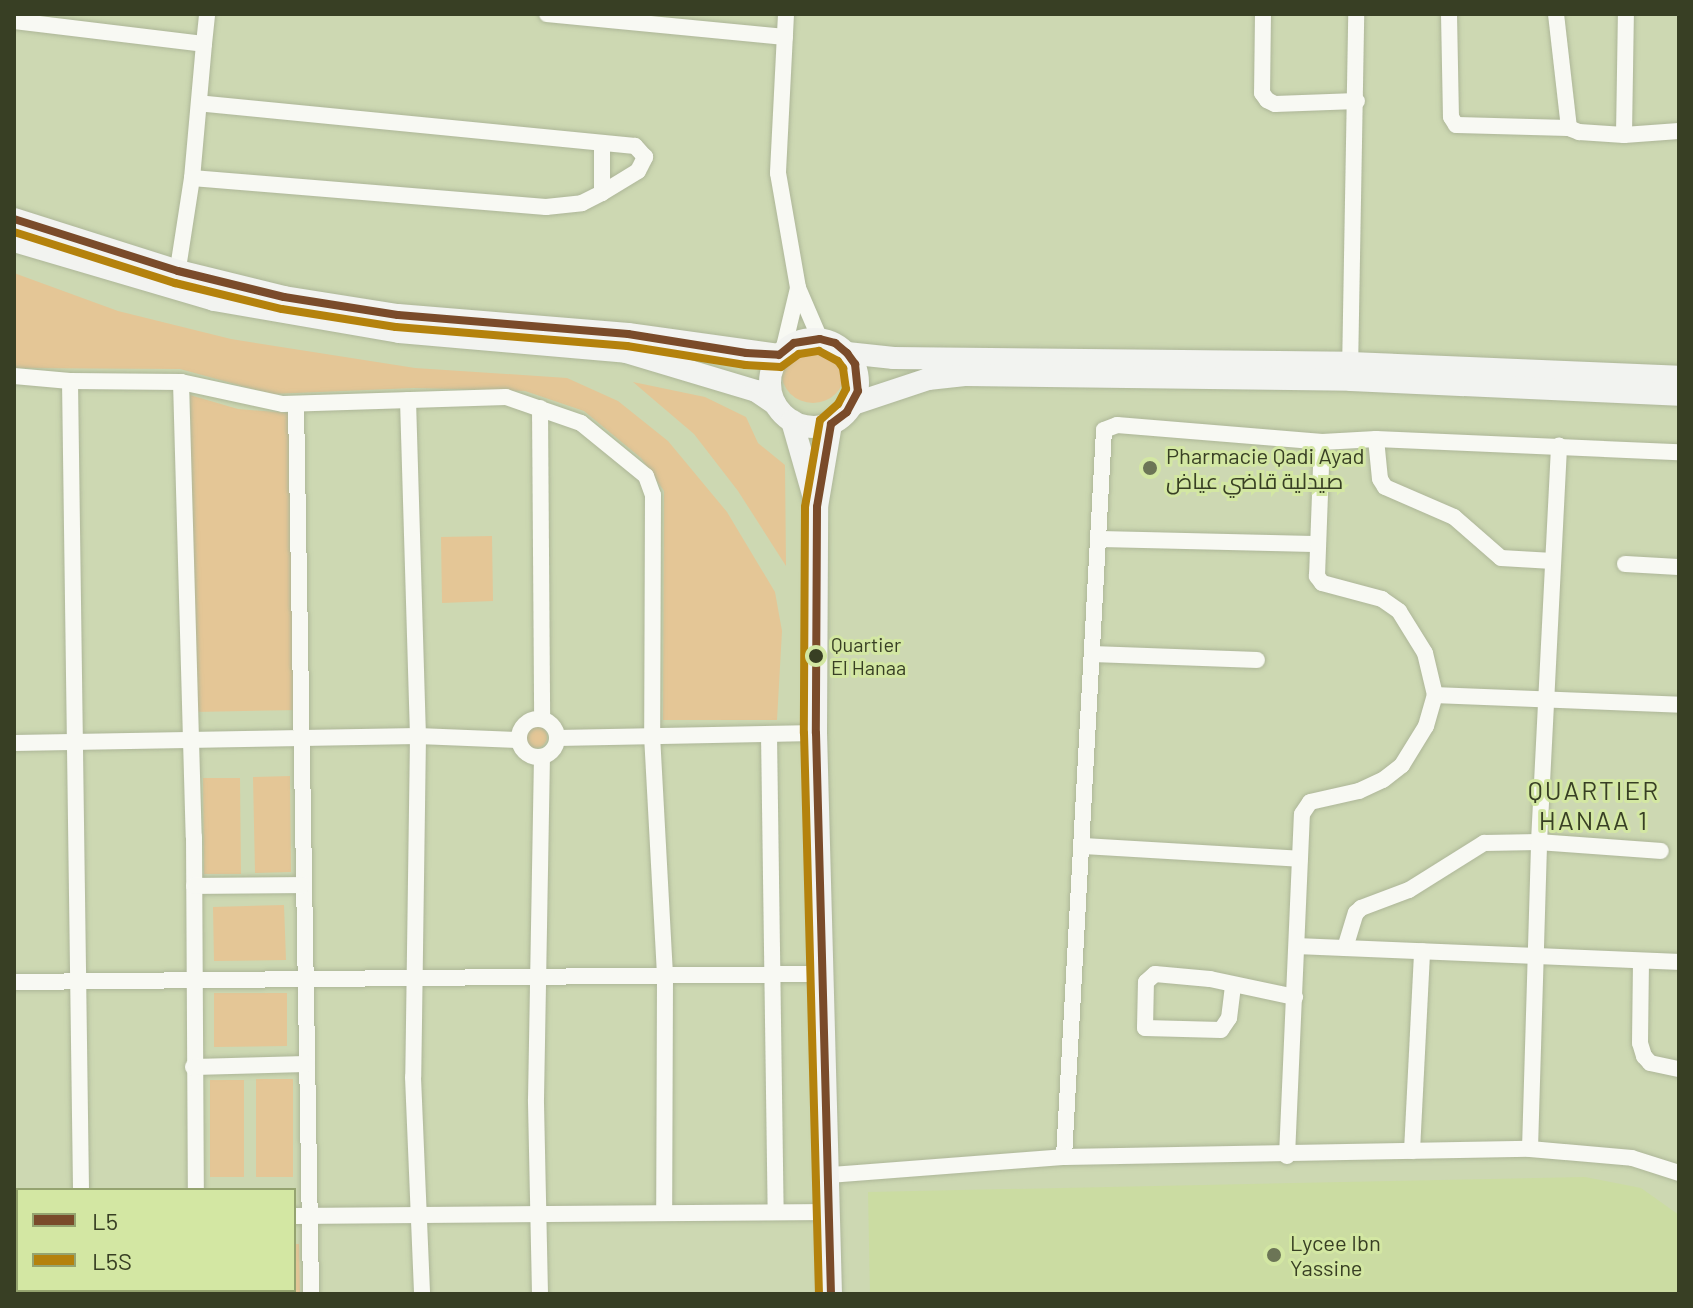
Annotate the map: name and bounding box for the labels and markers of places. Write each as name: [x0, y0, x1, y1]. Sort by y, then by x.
place label: Pharmacie Qadi Ayad صيدلية قاضي عياض: [1166, 442, 1364, 494]
marker: Pharmacie Qadi Ayad صيدلية قاضي عياض: [1141, 459, 1159, 477]
place label: Quartier El Hanaa: [831, 632, 906, 679]
marker: Quartier El Hanaa: [808, 648, 824, 664]
place label: Lycee Ibn Yassine: [1290, 1229, 1381, 1280]
marker: Lycee Ibn Yassine: [1265, 1246, 1283, 1264]

